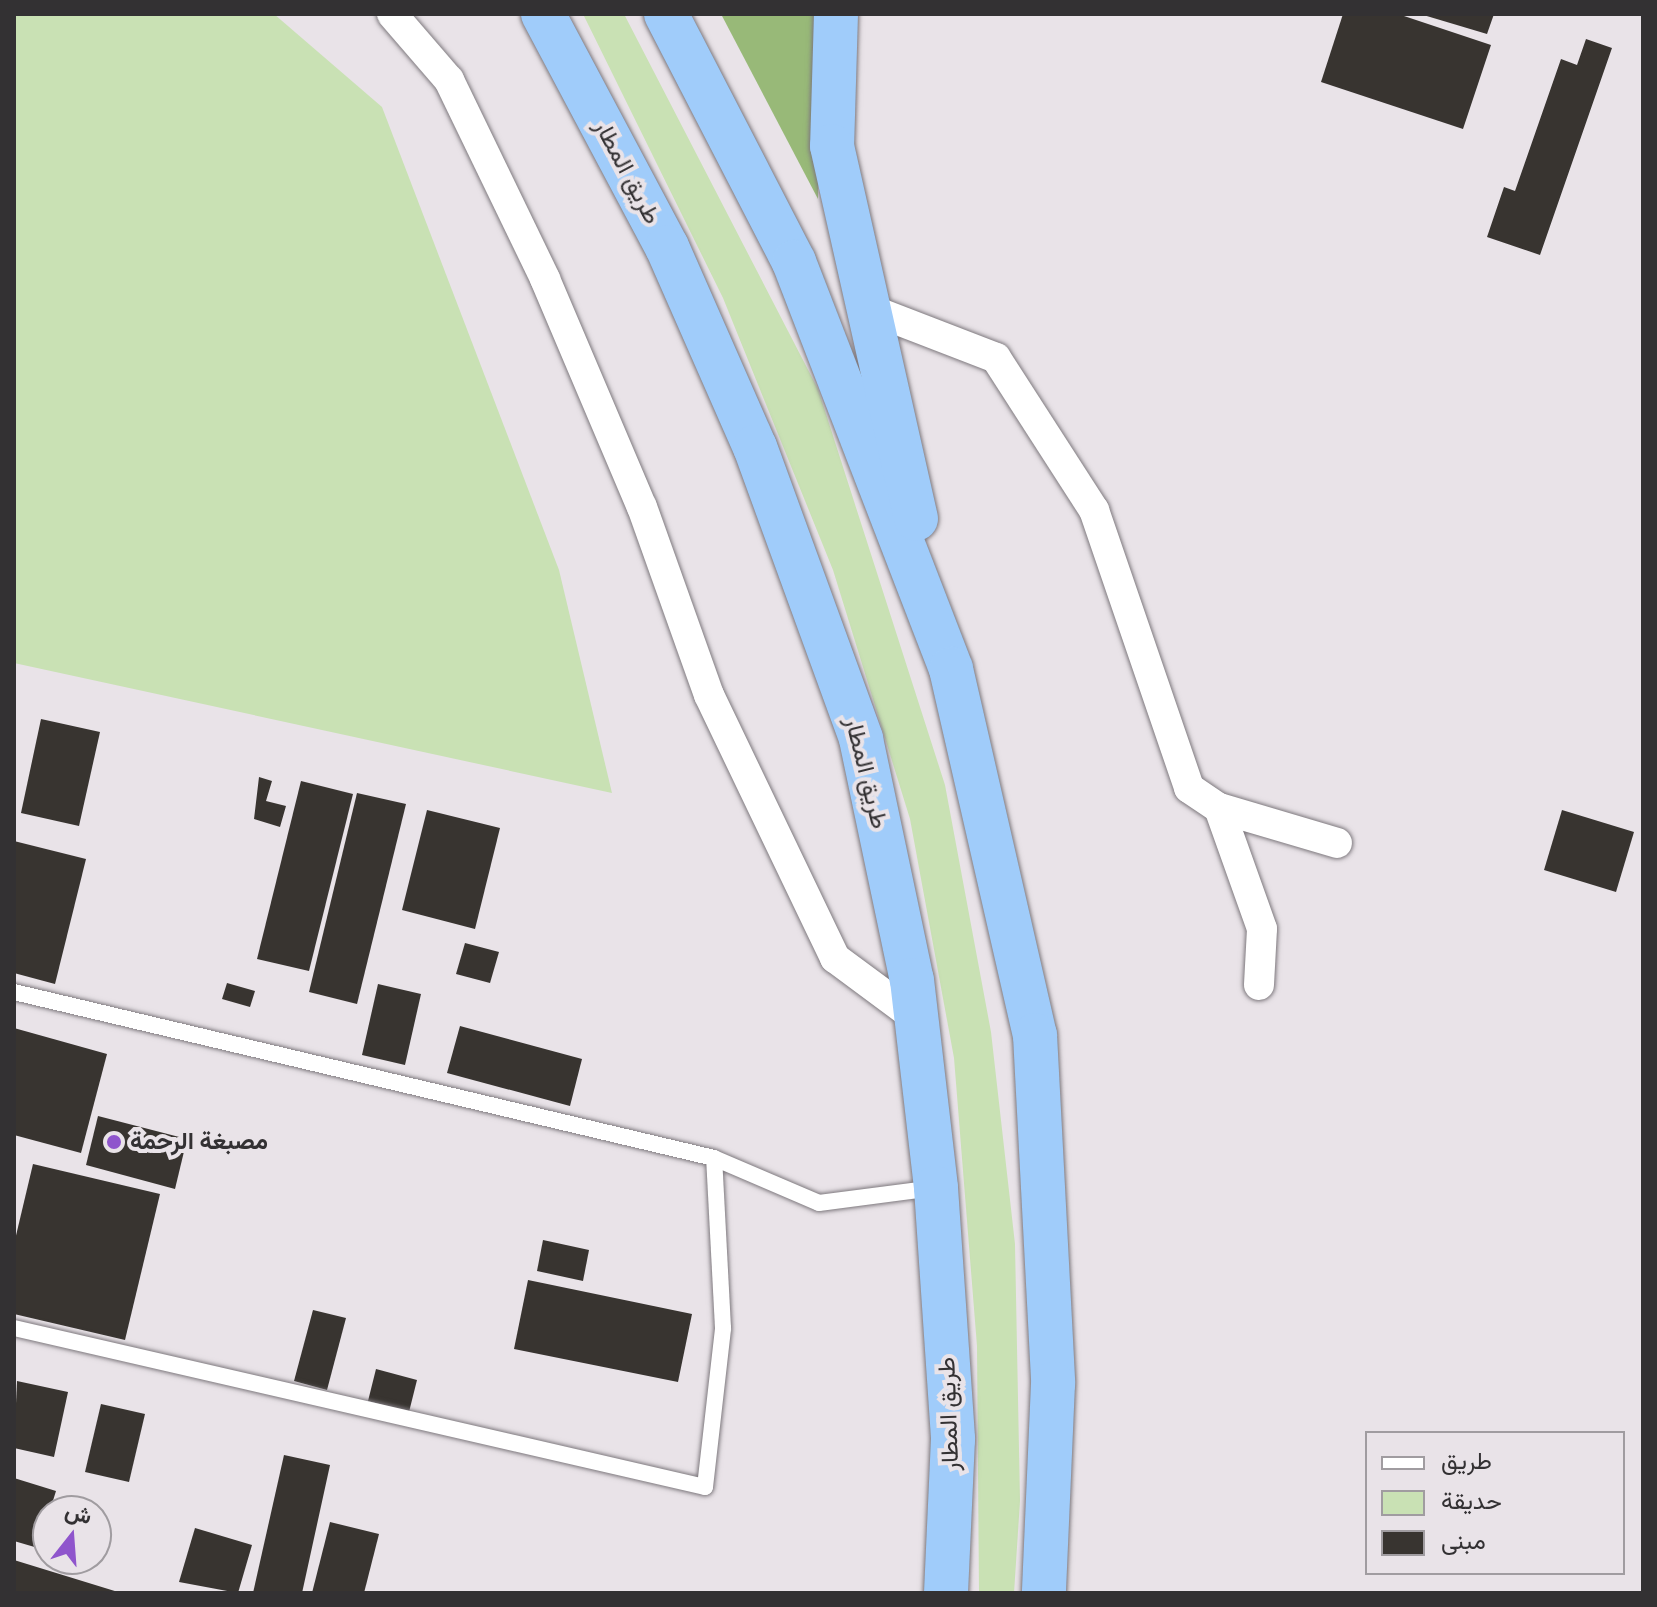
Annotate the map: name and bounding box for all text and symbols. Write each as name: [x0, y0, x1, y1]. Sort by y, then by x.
street label: طريق المطار: [587, 115, 667, 229]
street label: طريق المطار: [838, 714, 894, 832]
place label: مصبغة الرحمة: [130, 1128, 268, 1156]
marker: مصبغة الرحمة: [105, 1133, 123, 1151]
street label: طريق المطار: [933, 1356, 965, 1472]
legend: [1365, 1431, 1625, 1575]
text: طريق: [1441, 1447, 1492, 1475]
text: حديقة: [1441, 1487, 1502, 1515]
north arrow: [32, 1495, 112, 1575]
text: ش: [62, 1497, 95, 1530]
text: مبنى: [1441, 1527, 1486, 1555]

